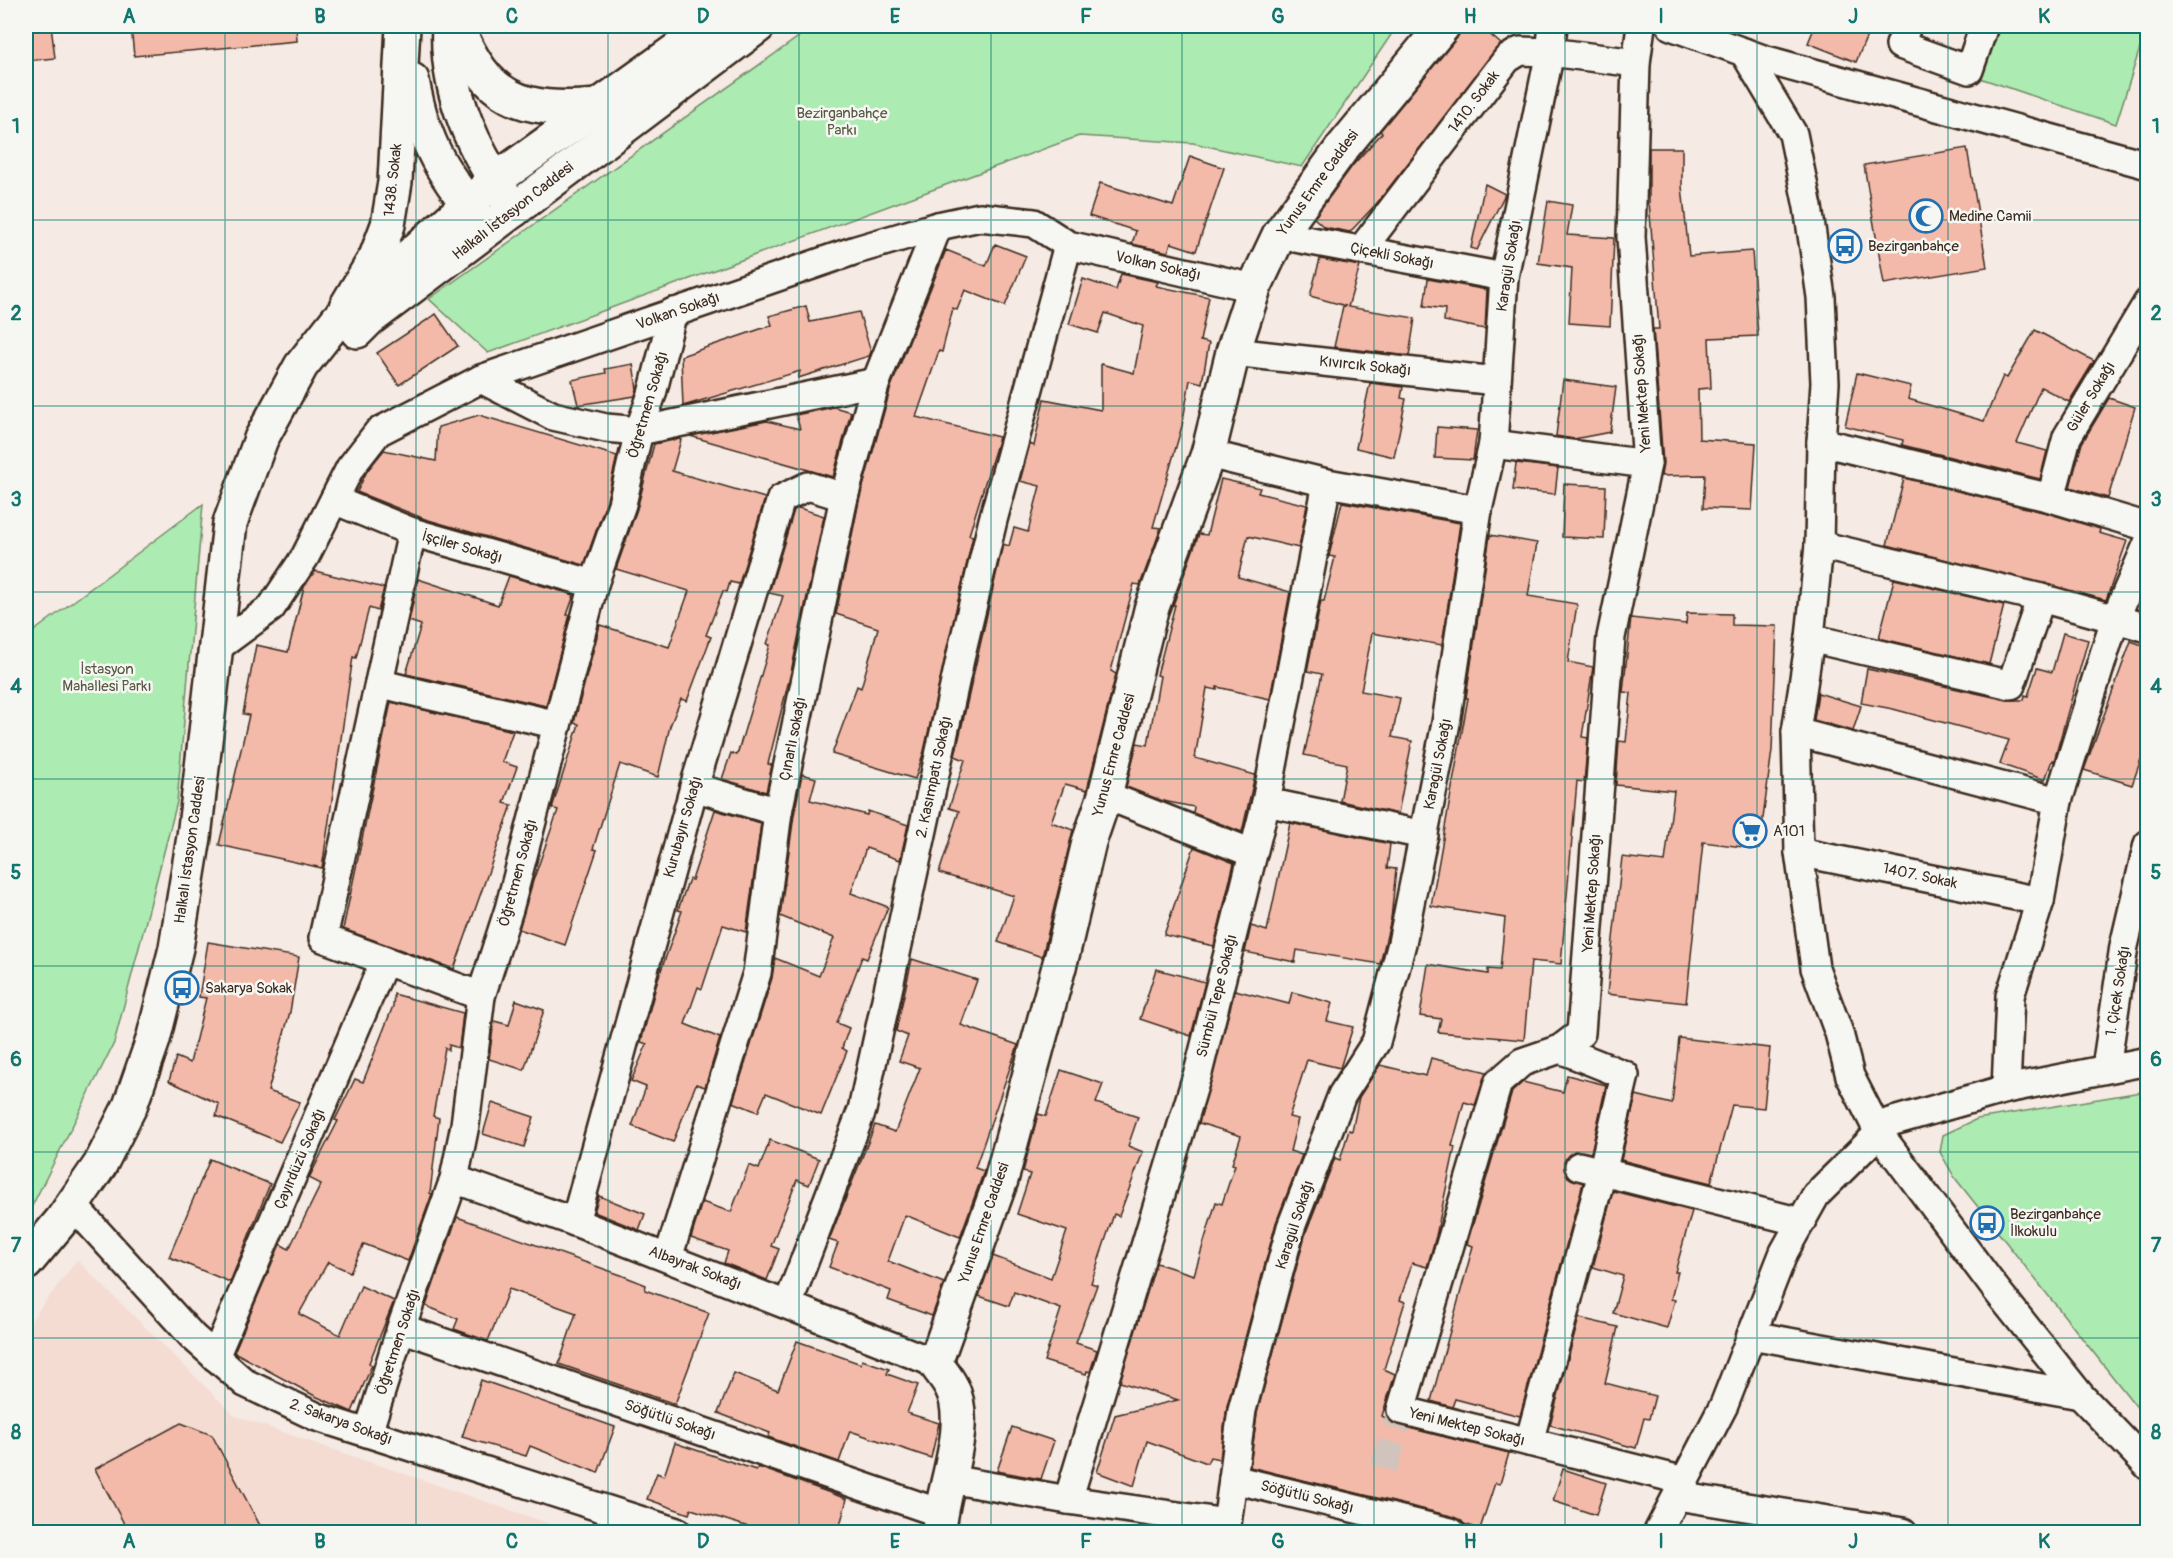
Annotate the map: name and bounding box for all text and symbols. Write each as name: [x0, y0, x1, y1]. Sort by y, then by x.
text: A: [123, 4, 136, 29]
text: B: [314, 4, 326, 29]
text: C: [506, 4, 518, 29]
text: D: [697, 4, 710, 29]
text: E: [890, 4, 901, 29]
text: F: [1080, 4, 1092, 29]
text: G: [1271, 4, 1285, 29]
text: H: [1464, 4, 1477, 29]
text: I: [1658, 4, 1664, 29]
text: J: [1848, 4, 1858, 29]
text: K: [2038, 4, 2050, 29]
street label: 1410. Sokak: [1444, 66, 1504, 137]
park label: Bezirganbahçe Parkı: [797, 104, 888, 140]
text: 1: [12, 114, 20, 139]
text: 1: [2152, 114, 2160, 139]
street label: Yunus Emre Caddesi: [1273, 126, 1363, 241]
street label: 1438. Sokak: [380, 142, 406, 217]
street label: Halkalı İstasyon Caddesi: [449, 158, 578, 264]
mosque icon: Medine Camii: [1908, 198, 1944, 234]
place label: Medine Camii: [1949, 207, 2031, 226]
street label: Karagül Sokağı: [1492, 219, 1526, 313]
bus stop icon: Bezirganbahçe: [1827, 228, 1863, 264]
place label: Bezirganbahçe: [1868, 237, 1959, 256]
street label: Çiçekli Sokağı: [1349, 239, 1435, 273]
street label: Volkan Sokağı: [1113, 247, 1203, 285]
street label: Volkan Sokağı: [634, 288, 722, 334]
text: 2: [10, 301, 22, 326]
text: 2: [2150, 301, 2162, 326]
street label: Yeni Mektep Sokağı: [1628, 333, 1656, 454]
street label: Öğretmen Sokağı: [624, 349, 672, 461]
street label: Kıvırcık Sokağı: [1318, 352, 1412, 380]
street label: Güler Sokağı: [2062, 358, 2120, 436]
text: 3: [10, 487, 22, 512]
text: 3: [2150, 487, 2162, 512]
street label: İşçiler Sokağı: [420, 526, 504, 568]
park label: İstasyon Mahallesi Parkı: [62, 660, 152, 696]
text: 4: [10, 674, 22, 699]
text: 4: [2150, 674, 2162, 699]
street label: Yunus Emre Caddesi: [1088, 691, 1140, 820]
street label: Çınarlı sokağı: [776, 695, 810, 783]
street label: 2. Kasımpatı Sokağı: [912, 714, 956, 840]
street label: Karagül Sokağı: [1420, 717, 1456, 811]
street label: Kurubayır Sokağı: [659, 774, 707, 880]
street label: Halkalı İstasyon Caddesi: [170, 775, 210, 925]
supermarket icon: A101: [1732, 813, 1768, 849]
street label: Öğretmen Sokağı: [495, 817, 541, 929]
place label: A101: [1773, 822, 1805, 841]
street label: Yeni Mektep Sokağı: [1578, 833, 1606, 954]
street label: 1407. Sokak: [1881, 859, 1960, 893]
text: 5: [11, 860, 22, 885]
text: 5: [2151, 860, 2162, 885]
street label: Sümbül Tepe Sokağı: [1193, 932, 1241, 1060]
street label: 1. Çiçek Sokağı: [2101, 945, 2135, 1037]
bus stop icon: Sakarya Sokak: [164, 970, 200, 1006]
place label: Sakarya Sokak: [205, 979, 293, 998]
text: 6: [10, 1047, 22, 1072]
text: 6: [2150, 1047, 2162, 1072]
street label: Çayırdüzü Sokağı: [270, 1106, 330, 1212]
street label: Yunus Emre Caddesi: [954, 1160, 1014, 1287]
street label: Karagül Sokağı: [1272, 1178, 1318, 1272]
bus stop icon: Bezirganbahçe İlkokulu: [1969, 1205, 2005, 1241]
place label: Bezirganbahçe İlkokulu: [2010, 1205, 2101, 1241]
text: 7: [11, 1233, 22, 1258]
text: 7: [2151, 1233, 2162, 1258]
street label: Albayrak Sokağı: [646, 1242, 744, 1294]
street label: Öğretmen Sokağı: [372, 1286, 424, 1398]
street label: 2. Sakarya Sokağı: [287, 1395, 395, 1449]
street label: Söğütlü Sokağı: [622, 1396, 718, 1444]
street label: Yeni Mektep Sokağı: [1406, 1403, 1527, 1451]
text: 8: [11, 1420, 21, 1445]
text: 8: [2151, 1420, 2161, 1445]
street label: Söğütlü Sokağı: [1259, 1476, 1355, 1518]
text: A: [123, 1529, 136, 1554]
text: B: [314, 1529, 326, 1554]
text: C: [506, 1529, 518, 1554]
text: D: [697, 1529, 710, 1554]
text: E: [890, 1529, 901, 1554]
text: F: [1080, 1529, 1092, 1554]
text: G: [1271, 1529, 1285, 1554]
text: H: [1464, 1529, 1477, 1554]
text: I: [1658, 1529, 1664, 1554]
text: J: [1848, 1529, 1858, 1554]
text: K: [2038, 1529, 2050, 1554]

